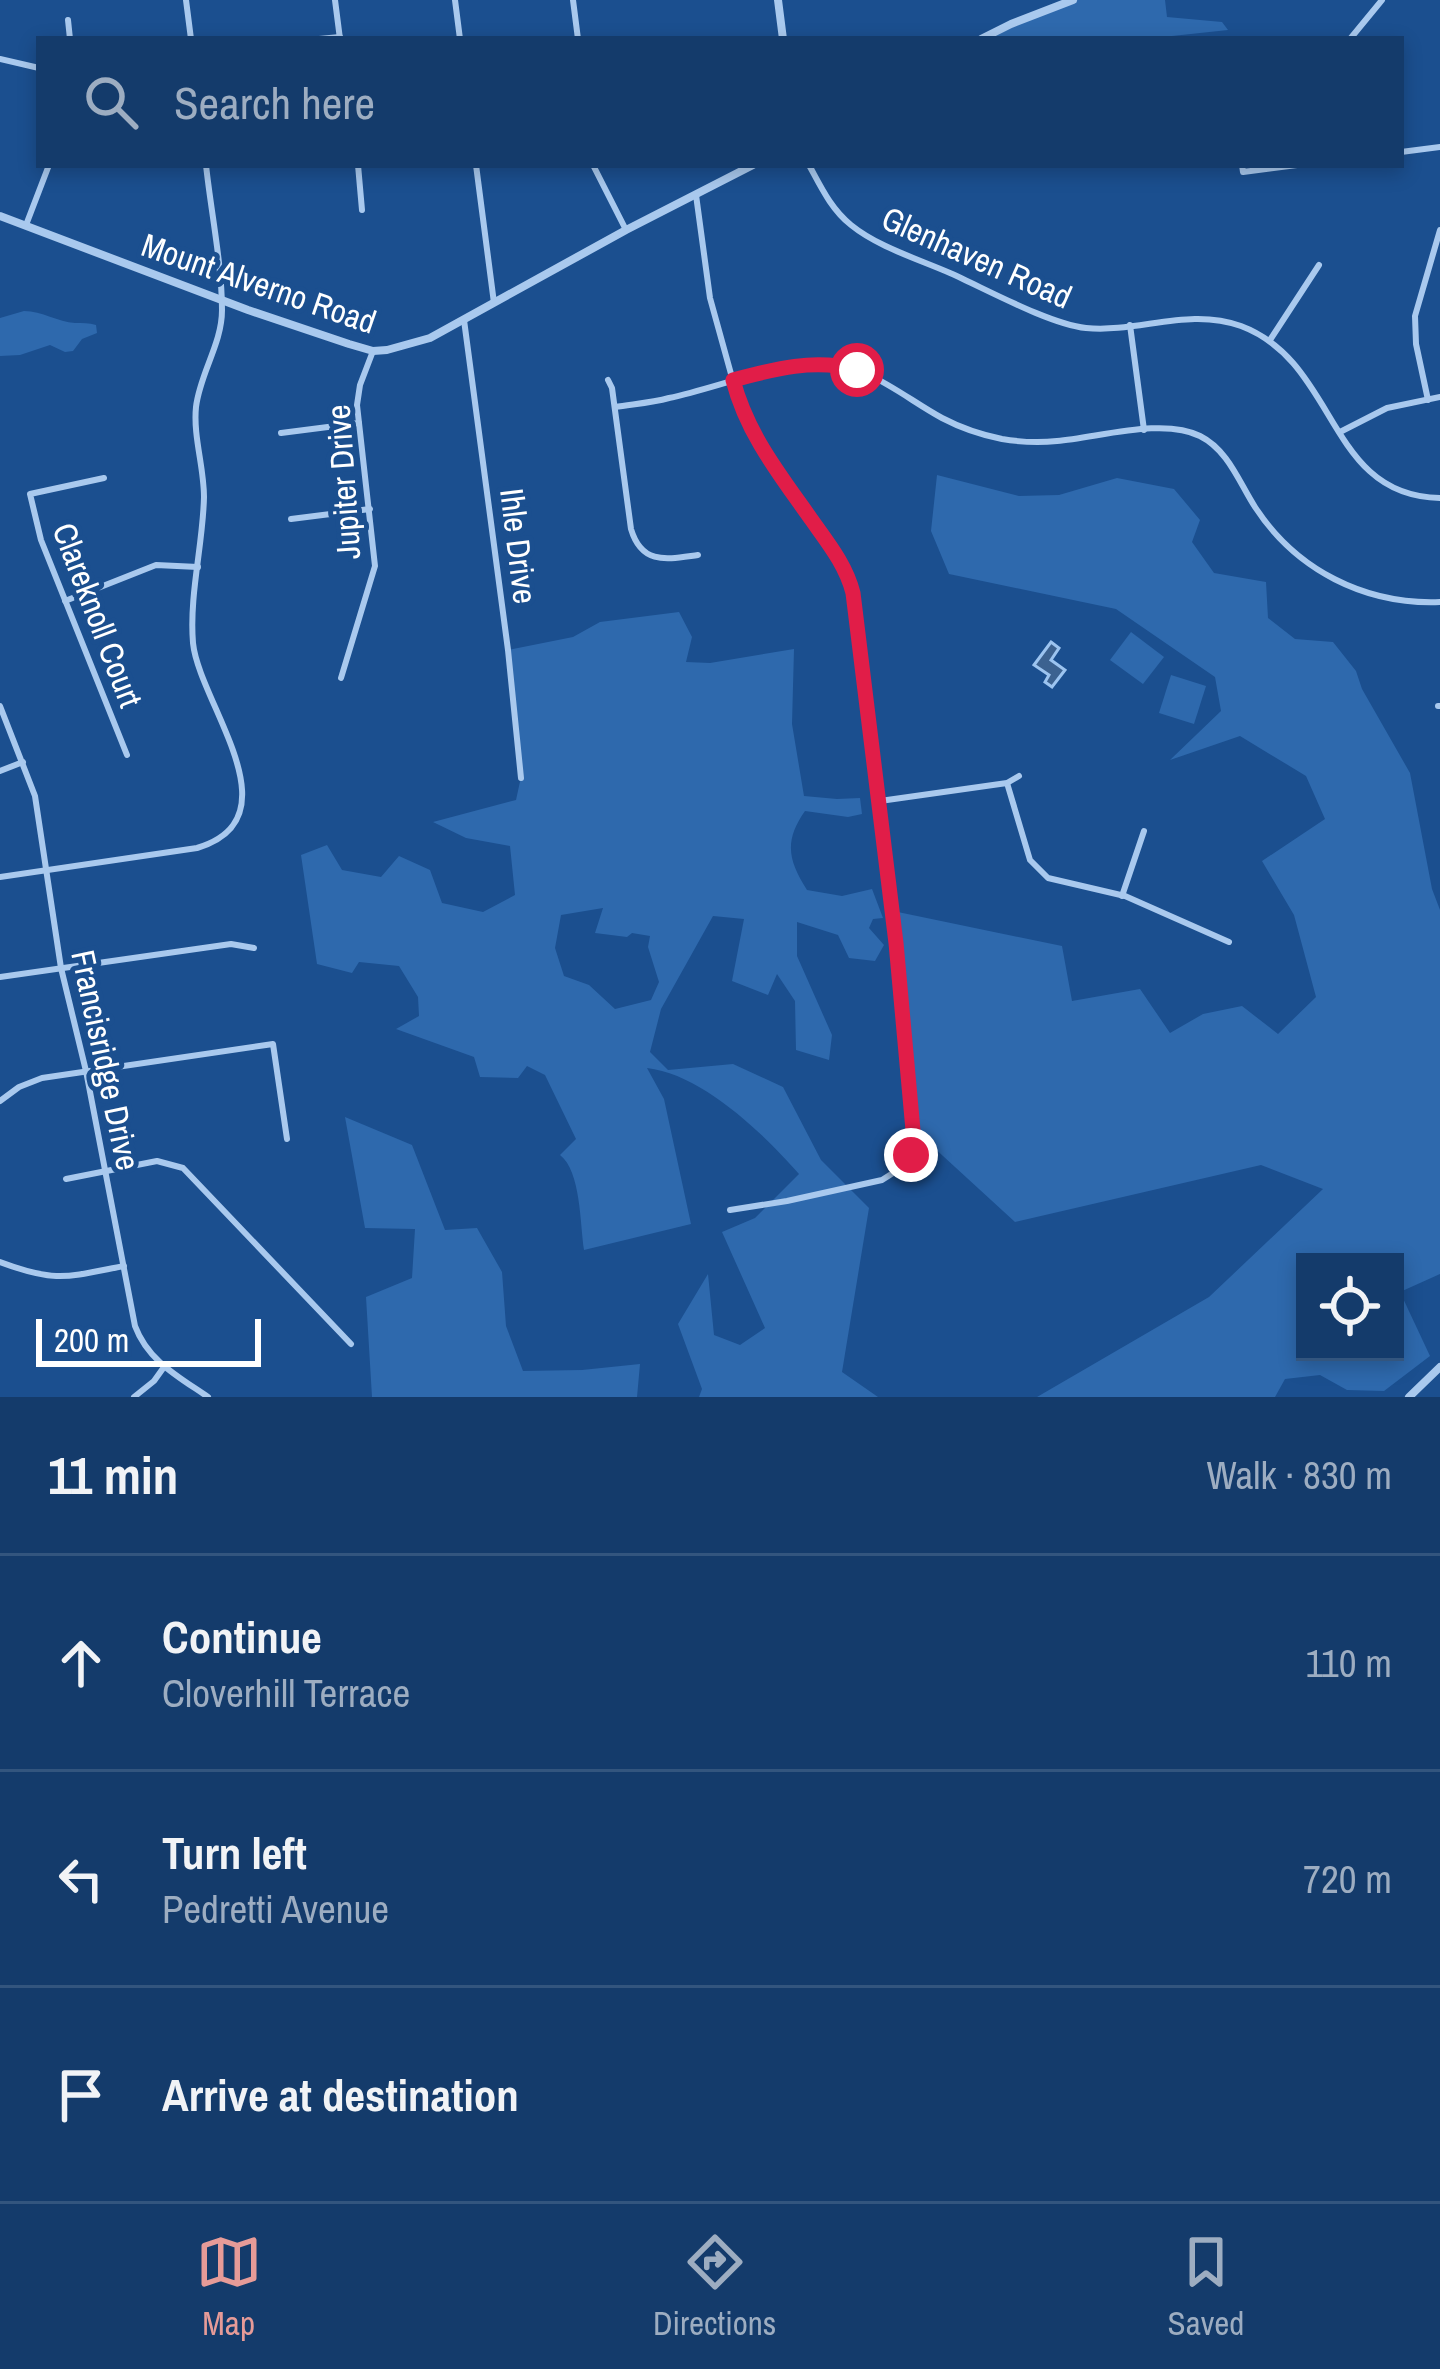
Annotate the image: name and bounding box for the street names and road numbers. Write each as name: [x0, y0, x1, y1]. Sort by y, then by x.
street label: Glenhaven Road: [875, 196, 1079, 318]
street label: Mount Alverno Road: [136, 222, 382, 344]
street label: Jupiter Drive: [316, 403, 370, 561]
street label: Ihle Drive: [490, 486, 548, 606]
street label: Clareknoll Court: [43, 517, 153, 713]
street label: Francisridge Drive: [61, 946, 151, 1174]

